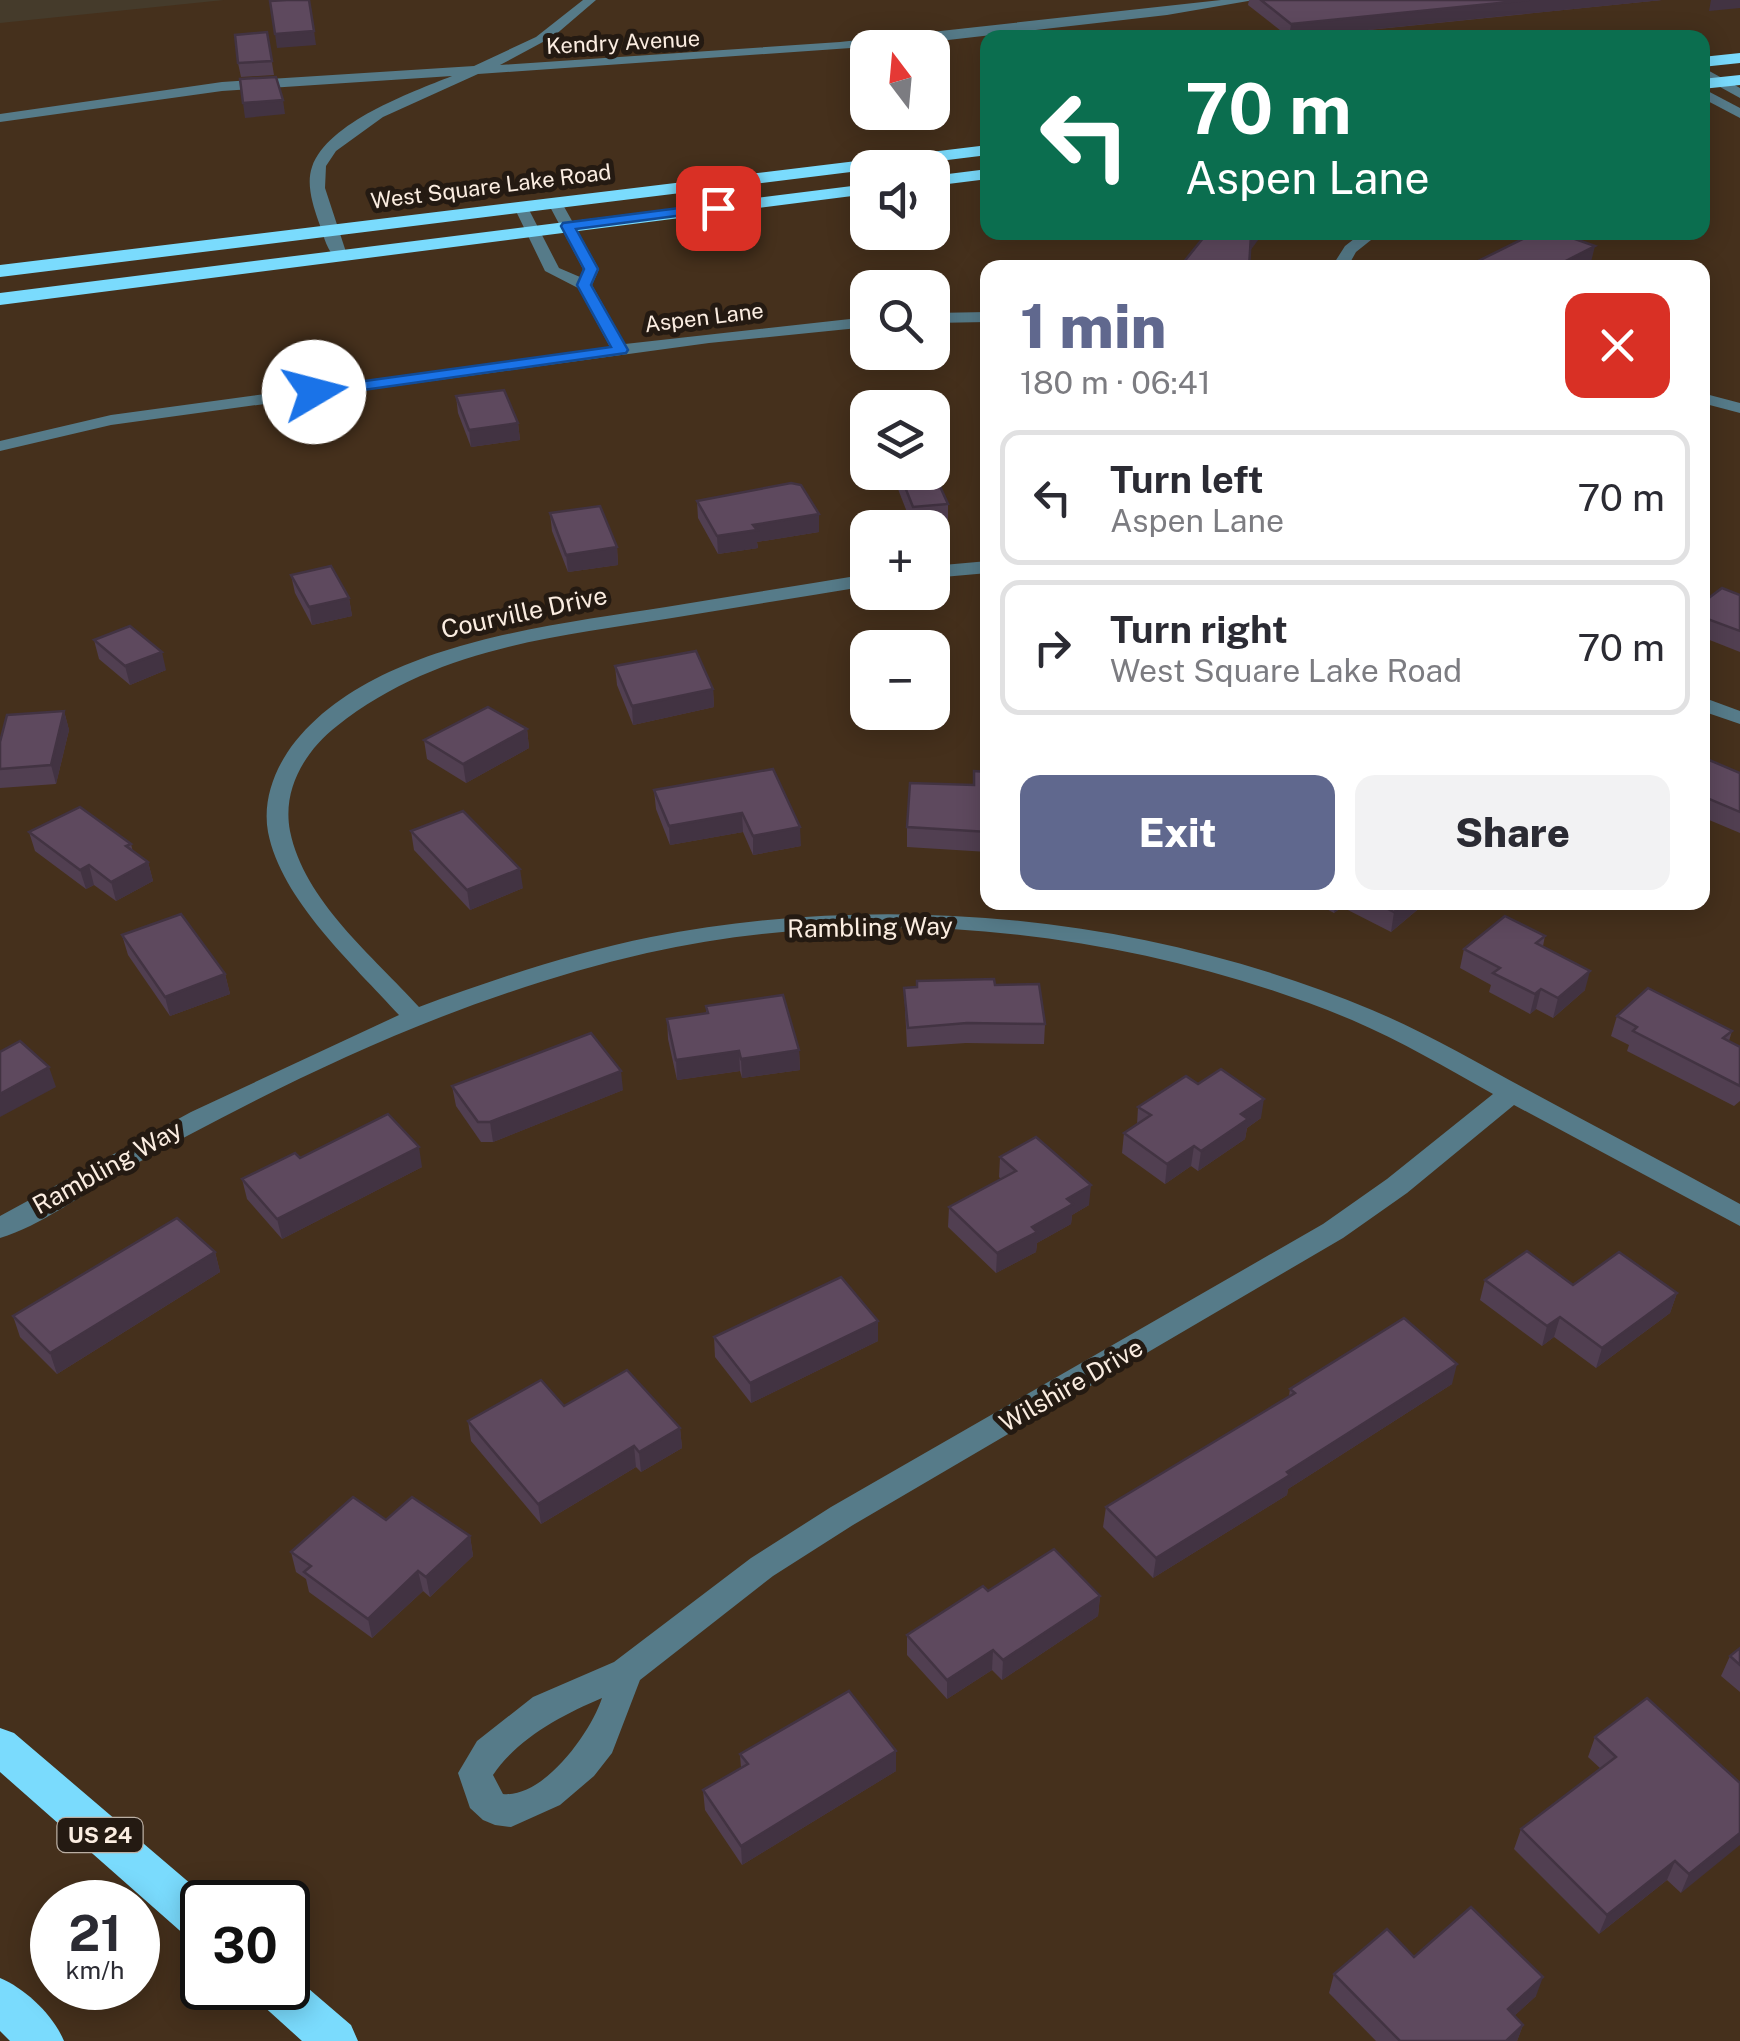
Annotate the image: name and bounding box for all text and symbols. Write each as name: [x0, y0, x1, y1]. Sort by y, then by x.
street label: Kendry Avenue: [545, 25, 701, 59]
north arrow: [850, 30, 950, 130]
map controls: [850, 30, 950, 730]
text: 70 m: [1185, 67, 1352, 150]
icon: left: [1020, 70, 1150, 200]
button: sound: [850, 150, 950, 250]
text: Aspen Lane: [1185, 151, 1430, 204]
street label: West Square Lake Road: [369, 158, 613, 214]
pin: [676, 166, 761, 251]
icon: arrive: [691, 181, 746, 236]
button: search: [850, 270, 950, 370]
text: 1 min: [1020, 291, 1167, 362]
button: close: [1565, 293, 1670, 398]
street label: Aspen Lane: [643, 297, 765, 337]
position arrow: [262, 340, 366, 444]
text: 180 m · 06:41: [1020, 364, 1211, 401]
button: layers: [850, 390, 950, 490]
text: Turn left: [1110, 457, 1264, 502]
icon: left: [1025, 470, 1080, 525]
text: 70 m: [1578, 475, 1665, 520]
text: Aspen Lane: [1110, 502, 1284, 539]
button: +: [850, 510, 950, 610]
street label: Courville Drive: [438, 580, 610, 644]
text: Turn right: [1110, 607, 1288, 652]
icon: right: [1025, 620, 1080, 675]
text: 70 m: [1578, 625, 1665, 670]
button: −: [850, 630, 950, 730]
text: West Square Lake Road: [1110, 652, 1462, 689]
button: Exit: [1020, 775, 1335, 890]
button: Share: [1355, 775, 1670, 890]
street label: Rambling Way: [787, 911, 953, 943]
street label: Rambling Way: [27, 1114, 187, 1220]
street label: Wilshire Drive: [994, 1332, 1148, 1438]
road number: US 24: [58, 1818, 142, 1852]
speed limit sign: 30: [180, 1880, 310, 2010]
text: 21: [68, 1903, 122, 1962]
text: km/h: [66, 1955, 124, 1985]

